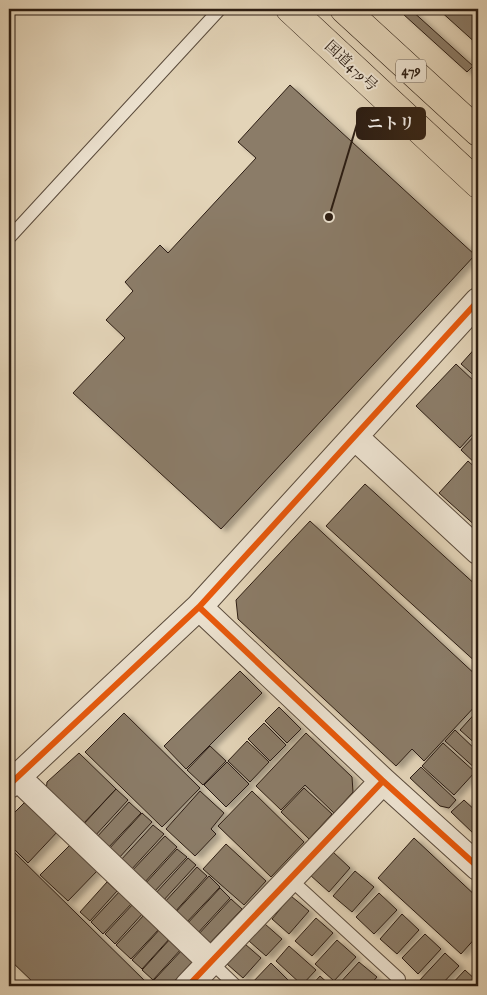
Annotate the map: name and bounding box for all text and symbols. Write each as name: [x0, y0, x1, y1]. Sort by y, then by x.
street label: 国道479号: [321, 37, 381, 95]
road number: 479: [396, 59, 426, 82]
callout: ニトリ: [357, 108, 425, 139]
text: ニトリ: [367, 115, 415, 135]

